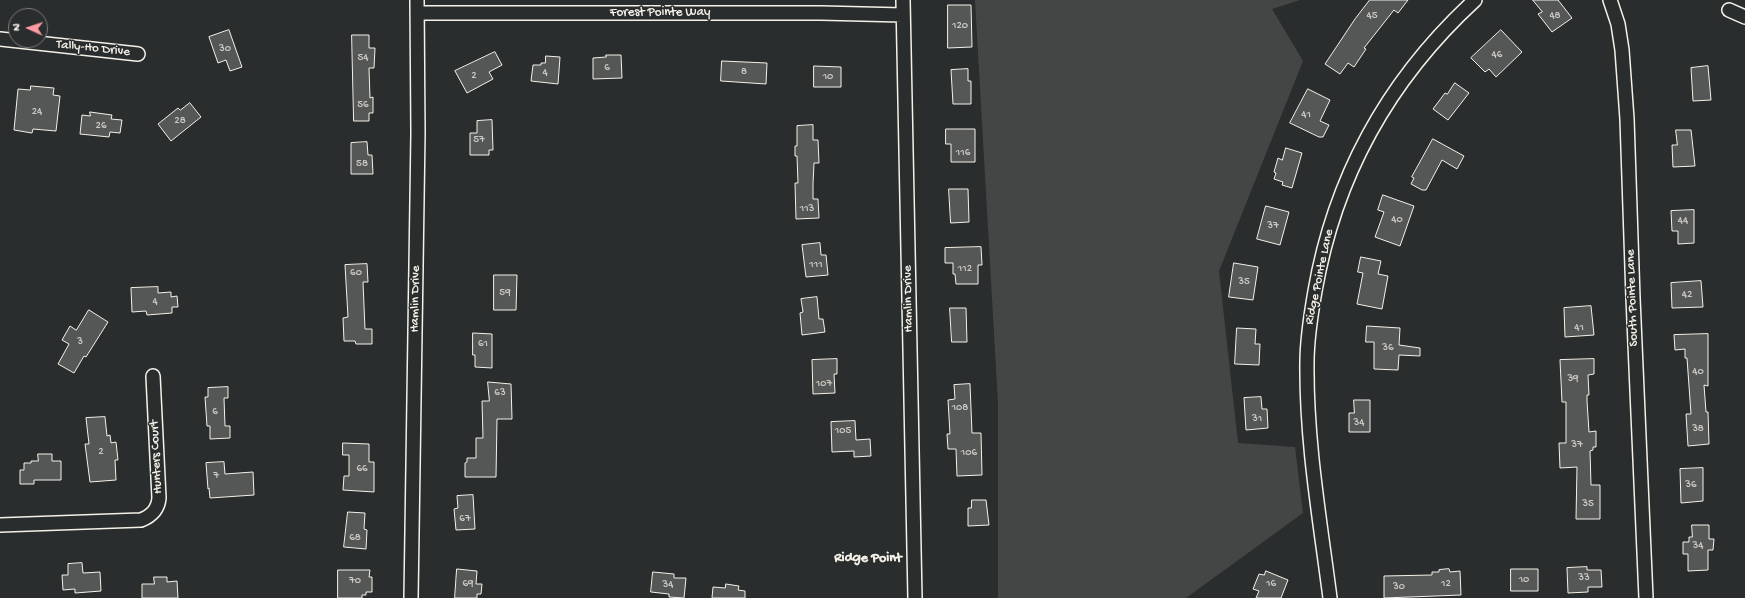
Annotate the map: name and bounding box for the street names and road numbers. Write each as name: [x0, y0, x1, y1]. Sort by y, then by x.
street label: Forest Pointe Way: [610, 5, 710, 21]
street label: Tally-Ho Drive: [55, 37, 131, 61]
street label: Ridge Pointe Lane: [1302, 228, 1338, 326]
street label: South Pointe Lane: [1624, 249, 1642, 347]
street label: Hamlin Drive: [408, 265, 424, 333]
street label: Hamlin Drive: [901, 265, 917, 333]
street label: Hunters Court: [147, 420, 167, 494]

